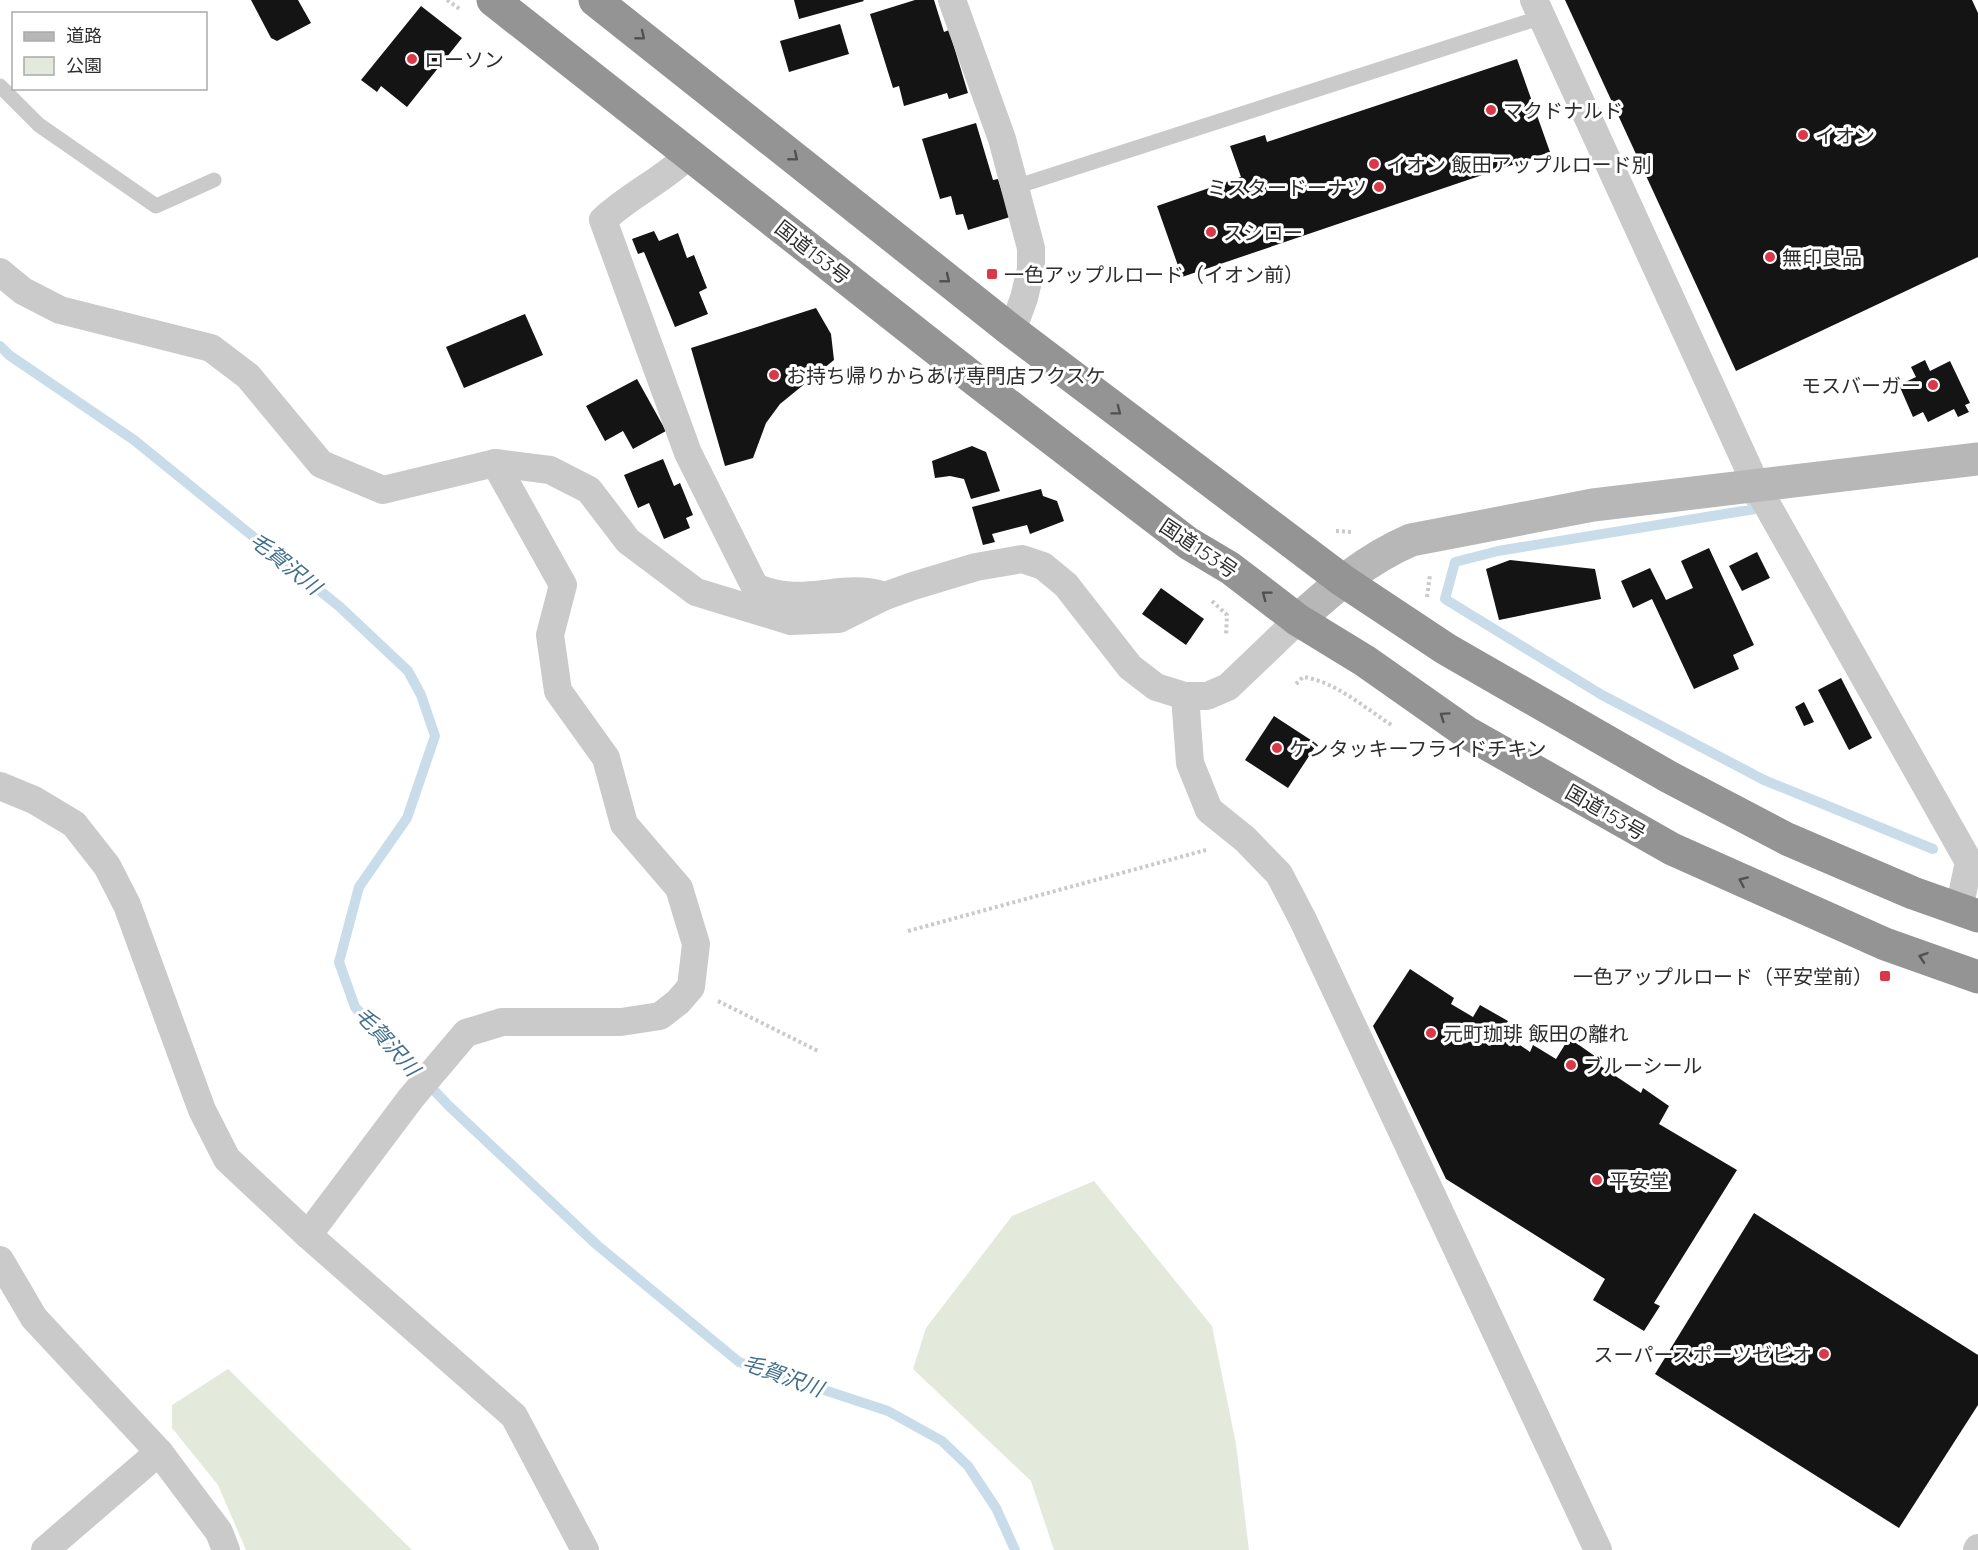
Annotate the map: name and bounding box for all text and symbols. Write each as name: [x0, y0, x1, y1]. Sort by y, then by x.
legend: [12, 12, 207, 90]
text: 道路: [66, 24, 102, 47]
one-way arrow: [635, 28, 646, 39]
place label: ローソン: [424, 47, 504, 72]
marker: ローソン: [405, 52, 419, 66]
text: 公園: [66, 54, 102, 77]
place label: マクドナルド: [1503, 98, 1623, 123]
marker: マクドナルド: [1484, 103, 1498, 117]
place label: イオン: [1815, 123, 1875, 148]
marker: イオン: [1796, 128, 1810, 142]
one-way arrow: [787, 150, 798, 161]
place label: イオン 飯田アップルロード別: [1386, 152, 1651, 177]
marker: イオン 飯田アップルロード別: [1367, 157, 1381, 171]
place label: ミスタードーナツ: [1207, 175, 1367, 200]
marker: ミスタードーナツ: [1372, 180, 1386, 194]
street label: 国道153号: [770, 215, 856, 289]
place label: スシロー: [1223, 220, 1303, 245]
marker: スシロー: [1204, 225, 1218, 239]
place label: 無印良品: [1782, 245, 1862, 270]
marker: 無印良品: [1763, 250, 1777, 264]
place label: 一色アップルロード（イオン前）: [1004, 262, 1304, 287]
marker: 一色アップルロード（イオン前）: [985, 267, 999, 281]
one-way arrow: [940, 271, 951, 282]
place label: お持ち帰りからあげ専門店フクスケ: [786, 363, 1105, 388]
marker: お持ち帰りからあげ専門店フクスケ: [767, 368, 781, 382]
place label: モスバーガー: [1801, 373, 1921, 398]
marker: モスバーガー: [1926, 378, 1940, 392]
one-way arrow: [1111, 403, 1122, 414]
street label: 国道153号: [1155, 513, 1243, 583]
water label: 毛賀沢川: [245, 526, 328, 601]
one-way arrow: [1261, 592, 1272, 603]
one-way arrow: [1440, 712, 1451, 723]
place label: ケンタッキーフライドチキン: [1289, 736, 1547, 761]
marker: ケンタッキーフライドチキン: [1270, 741, 1284, 755]
street label: 国道153号: [1561, 779, 1651, 845]
one-way arrow: [1739, 876, 1750, 888]
one-way arrow: [1918, 952, 1929, 965]
place label: 一色アップルロード（平安堂前）: [1573, 964, 1873, 989]
marker: 一色アップルロード（平安堂前）: [1878, 969, 1892, 983]
water label: 毛賀沢川: [350, 1001, 427, 1082]
place label: 元町珈琲 飯田の離れ: [1443, 1021, 1628, 1046]
marker: 元町珈琲 飯田の離れ: [1424, 1026, 1438, 1040]
place label: ブルーシール: [1583, 1053, 1703, 1078]
marker: ブルーシール: [1564, 1058, 1578, 1072]
place label: 平安堂: [1609, 1168, 1669, 1193]
marker: 平安堂: [1590, 1173, 1604, 1187]
place label: スーパースポーツゼビオ: [1594, 1342, 1812, 1367]
marker: スーパースポーツゼビオ: [1817, 1347, 1831, 1361]
water label: 毛賀沢川: [739, 1348, 829, 1402]

